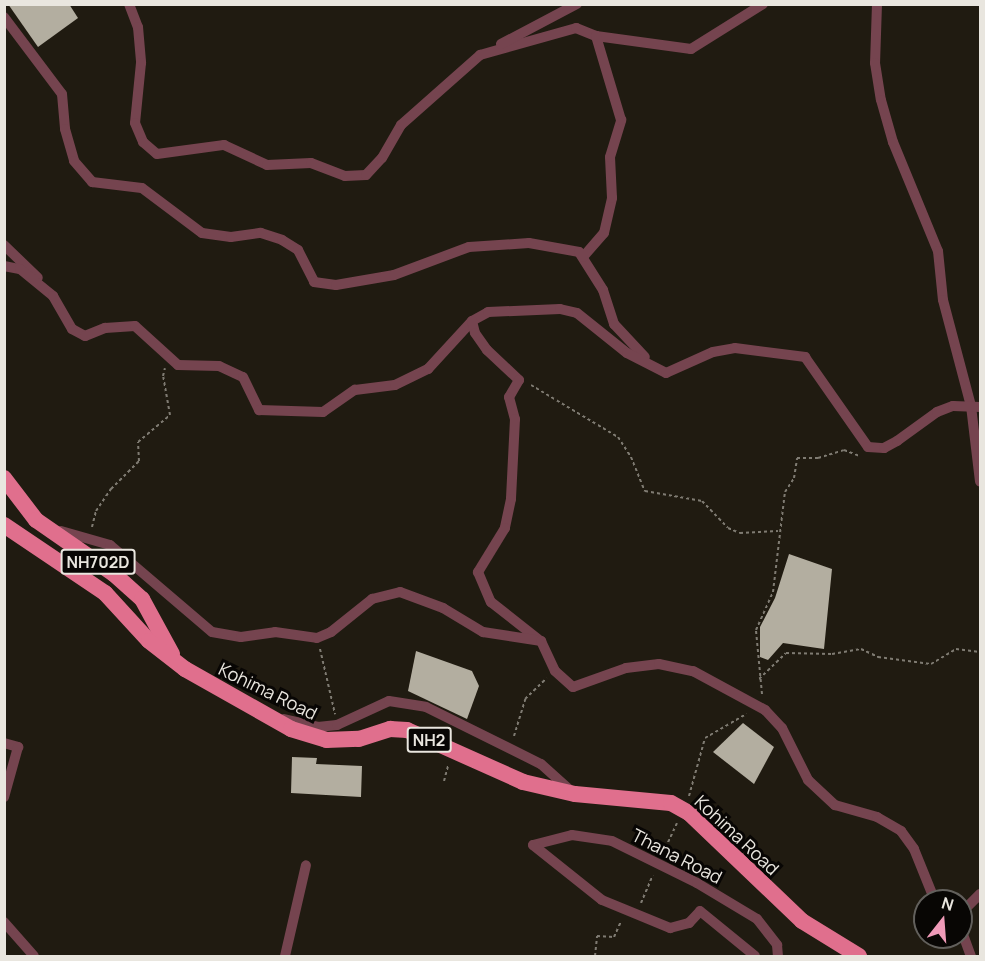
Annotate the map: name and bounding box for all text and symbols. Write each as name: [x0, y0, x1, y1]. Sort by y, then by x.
road number: NH702D: [60, 549, 136, 575]
street label: Kohima Road: [215, 658, 321, 724]
road number: NH2: [406, 727, 452, 753]
street label: Kohima Road: [690, 791, 784, 879]
street label: Thana Road: [628, 824, 726, 888]
north arrow: [913, 889, 973, 949]
text: N: [939, 891, 956, 916]

